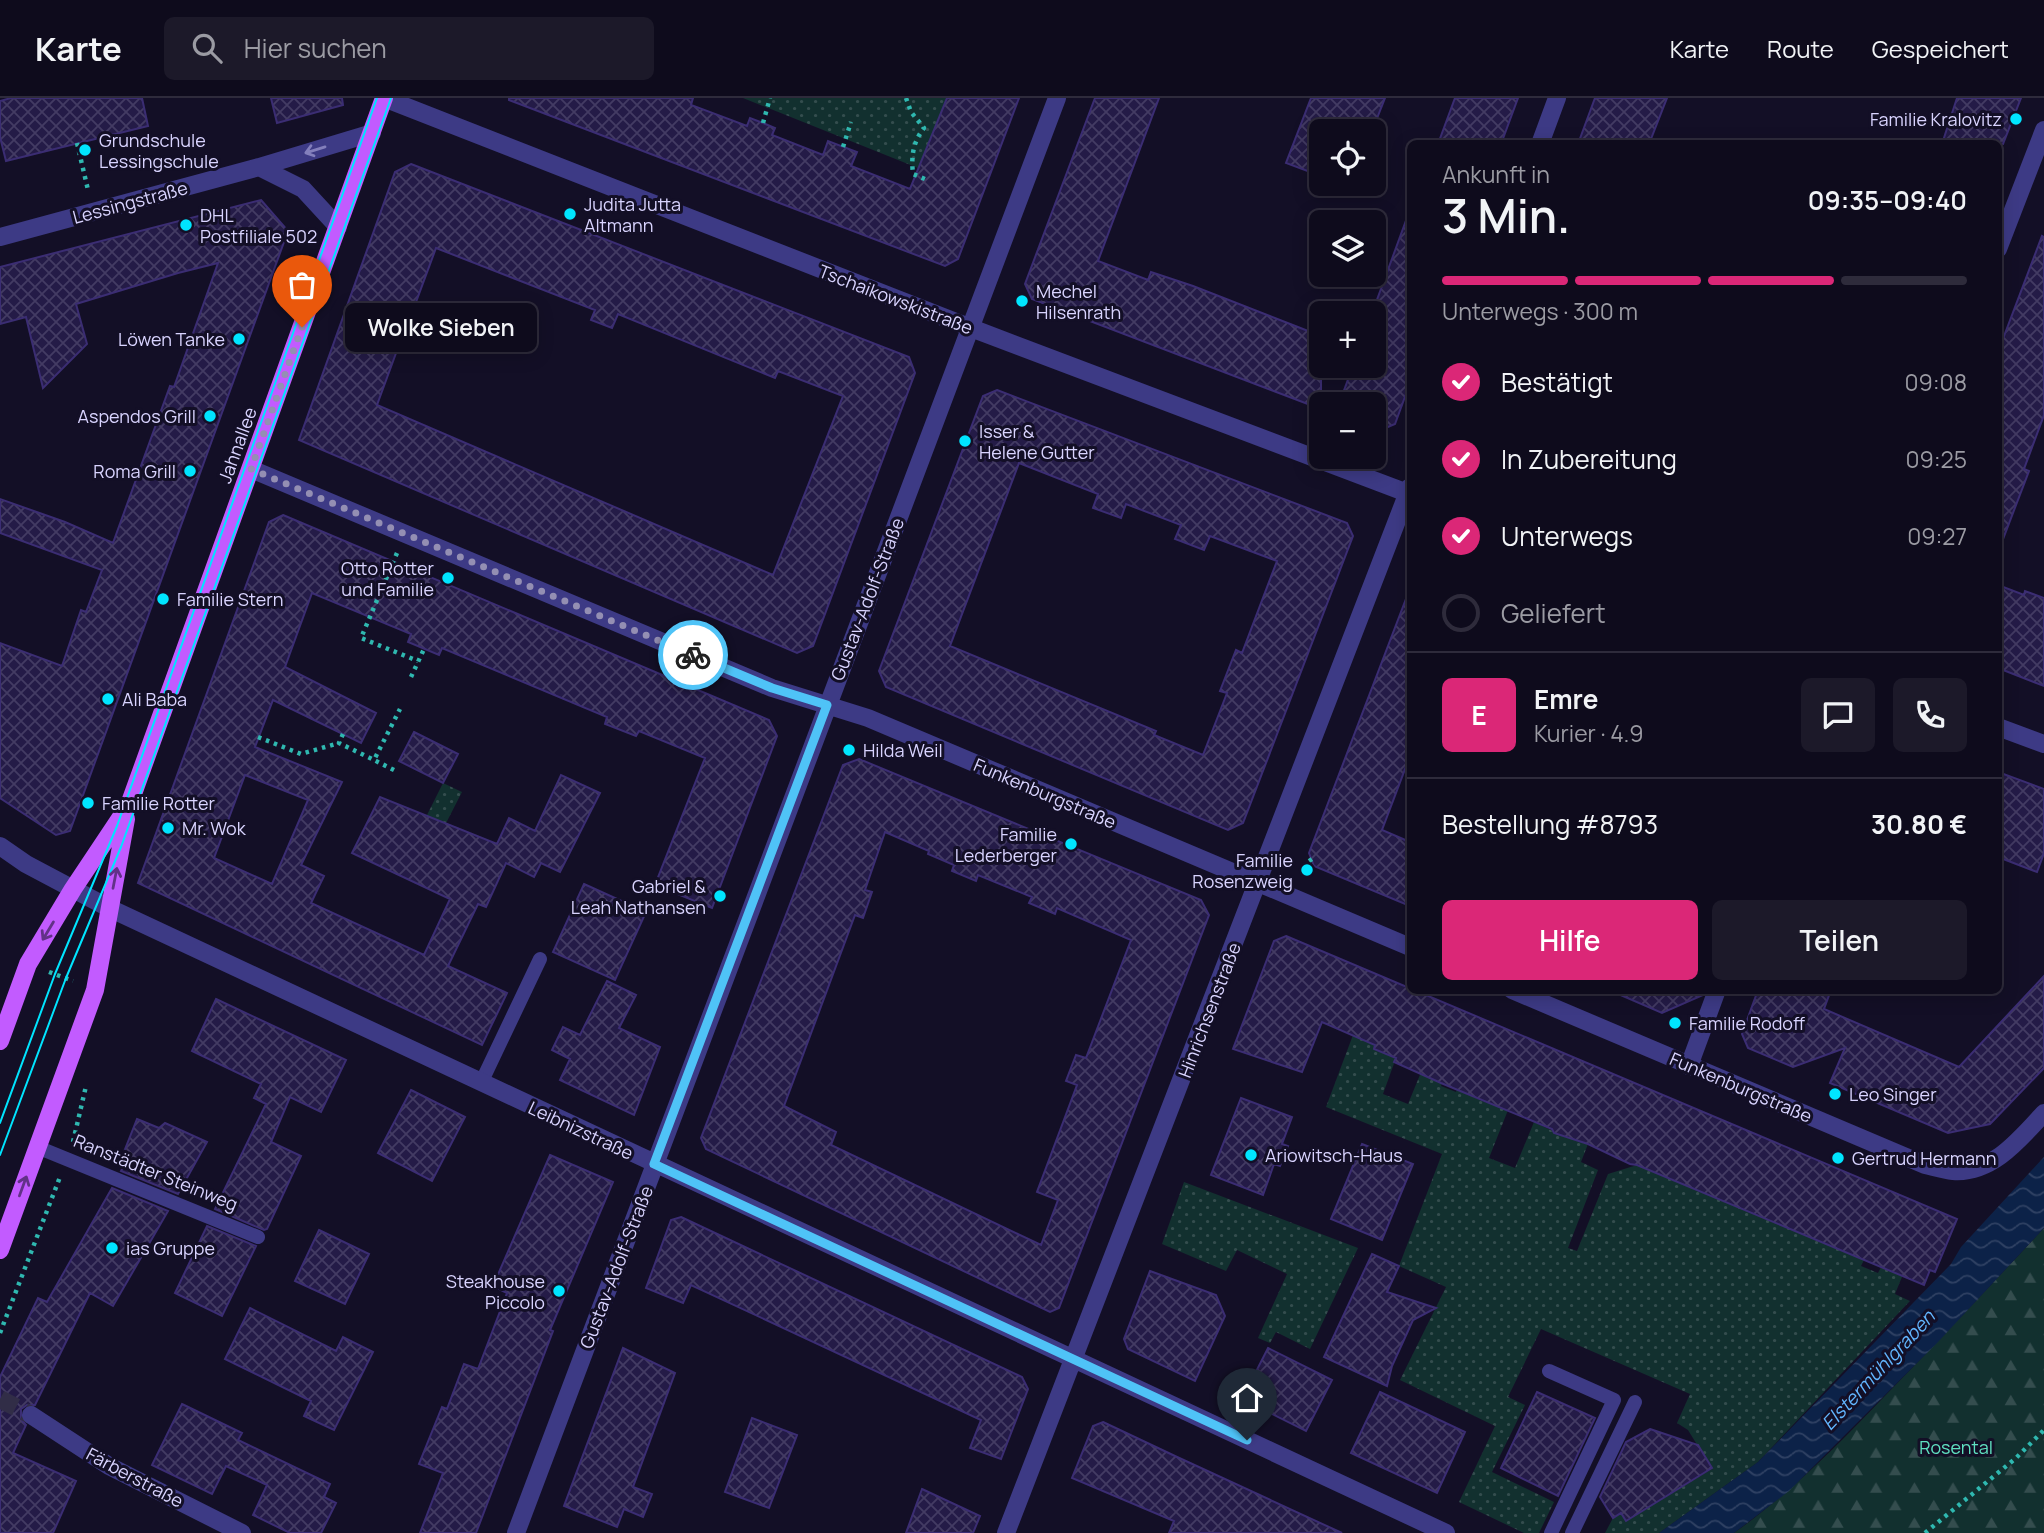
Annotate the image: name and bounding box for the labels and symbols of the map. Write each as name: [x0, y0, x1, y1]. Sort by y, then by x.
place label: Familie Kralovitz: [1870, 107, 2002, 131]
marker: Familie Kralovitz: [2008, 111, 2024, 127]
place label: Grundschule Lessingschule: [99, 128, 219, 173]
marker: Grundschule Lessingschule: [77, 142, 93, 158]
one-way arrow: [305, 144, 327, 157]
street label: Lessingstraße: [70, 175, 190, 229]
place label: Judita Jutta Altmann: [584, 192, 681, 237]
place label: DHL Postfiliale 502: [200, 203, 317, 248]
marker: Judita Jutta Altmann: [562, 206, 578, 222]
marker: DHL Postfiliale 502: [178, 217, 194, 233]
pin: [272, 255, 332, 327]
street label: Tschaikowskistraße: [816, 259, 976, 339]
place label: Mechel Hilsenrath: [1036, 279, 1121, 324]
marker: Mechel Hilsenrath: [1014, 293, 1030, 309]
callout: Wolke Sieben: [344, 302, 536, 352]
place label: Löwen Tanke: [118, 327, 225, 351]
marker: Löwen Tanke: [231, 331, 247, 347]
place label: Aspendos Grill: [78, 404, 196, 428]
street label: Jahnallee: [212, 404, 262, 486]
marker: Aspendos Grill: [202, 408, 218, 424]
place label: Isser & Helene Gutter: [979, 419, 1095, 464]
marker: Isser & Helene Gutter: [957, 433, 973, 449]
place label: Roma Grill: [93, 459, 176, 483]
marker: Roma Grill: [182, 463, 198, 479]
street label: Gustav-Adolf-Straße: [825, 514, 909, 684]
place label: Otto Rotter und Familie: [341, 556, 434, 601]
marker: Otto Rotter und Familie: [440, 570, 456, 586]
place label: Familie Stern: [177, 587, 283, 611]
marker: Familie Stern: [155, 591, 171, 607]
courier: [658, 620, 728, 690]
place label: Ali Baba: [122, 687, 187, 711]
marker: Ali Baba: [100, 691, 116, 707]
place label: Hilda Weil: [863, 738, 943, 762]
marker: Hilda Weil: [841, 742, 857, 758]
street label: Funkenburgstraße: [970, 752, 1120, 834]
place label: Familie Rotter: [102, 791, 216, 815]
marker: Familie Rotter: [80, 795, 96, 811]
place label: Mr. Wok: [182, 816, 247, 840]
marker: Mr. Wok: [160, 820, 176, 836]
place label: Familie Lederberger: [955, 822, 1058, 867]
marker: Familie Lederberger: [1063, 836, 1079, 852]
place label: Familie Rosenzweig: [1192, 848, 1293, 893]
marker: Familie Rosenzweig: [1299, 862, 1315, 878]
one-way arrow: [108, 867, 122, 890]
place label: Gabriel & Leah Nathansen: [571, 874, 706, 919]
marker: Gabriel & Leah Nathansen: [712, 888, 728, 904]
one-way arrow: [41, 920, 55, 940]
street label: Hinrichsenstraße: [1172, 939, 1246, 1081]
place label: Familie Rodoff: [1689, 1011, 1805, 1035]
marker: Familie Rodoff: [1667, 1015, 1683, 1031]
street label: Funkenburgstraße: [1666, 1046, 1816, 1128]
place label: Leo Singer: [1849, 1082, 1937, 1106]
marker: Leo Singer: [1827, 1086, 1843, 1102]
street label: Leibnizstraße: [525, 1095, 637, 1165]
street label: Ranstädter Steinweg: [70, 1128, 242, 1216]
place label: Ariowitsch-Haus: [1265, 1143, 1403, 1167]
place label: Gertrud Hermann: [1852, 1146, 1996, 1170]
marker: Ariowitsch-Haus: [1243, 1147, 1259, 1163]
marker: Gertrud Hermann: [1830, 1150, 1846, 1166]
one-way arrow: [18, 1175, 31, 1197]
street label: Gustav-Adolf-Straße: [574, 1182, 658, 1352]
place label: ias Gruppe: [126, 1236, 215, 1260]
marker: ias Gruppe: [104, 1240, 120, 1256]
place label: Steakhouse Piccolo: [446, 1269, 545, 1314]
marker: Steakhouse Piccolo: [551, 1283, 567, 1299]
water label: Elstermühlgraben: [1816, 1304, 1941, 1436]
pin: [1217, 1368, 1277, 1440]
park label: Rosental: [1919, 1435, 1993, 1459]
street label: Färberstraße: [82, 1441, 188, 1513]

